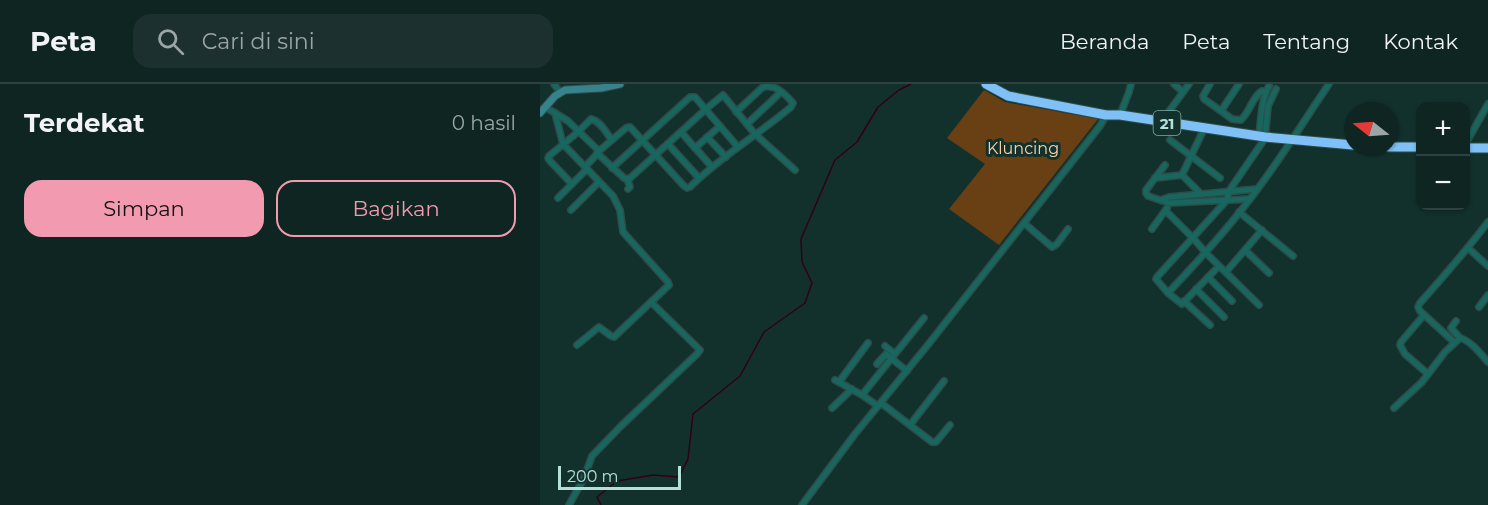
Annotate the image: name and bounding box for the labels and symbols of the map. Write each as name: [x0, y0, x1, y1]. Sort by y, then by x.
north arrow: [1344, 102, 1398, 156]
road number: 21: [1154, 111, 1180, 135]
park label: Kluncing: [987, 139, 1059, 158]
scale bar: [558, 463, 681, 490]

